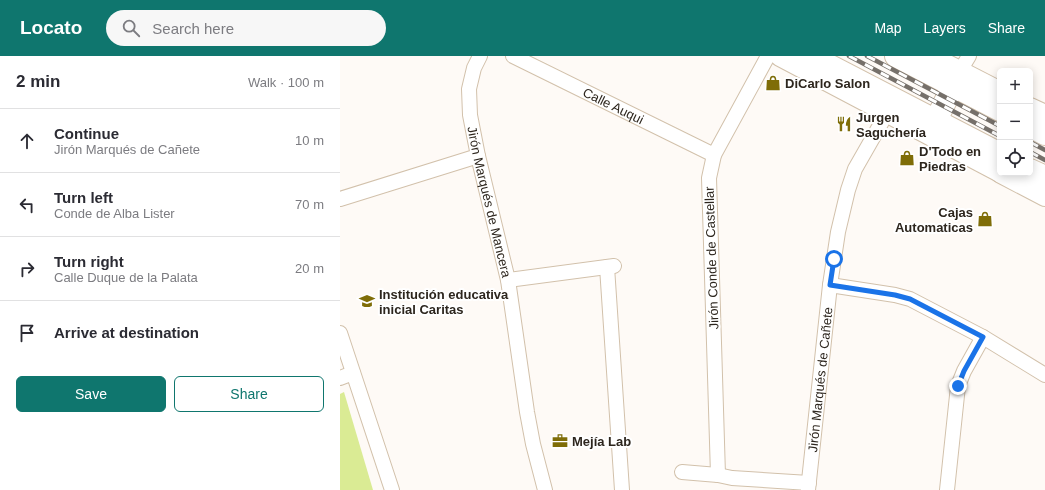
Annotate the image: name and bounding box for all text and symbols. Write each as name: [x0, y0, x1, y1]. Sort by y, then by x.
search box: [106, 10, 386, 46]
text: Locato: [20, 17, 82, 38]
icon: search: [120, 17, 142, 39]
text: Search here: [152, 20, 234, 37]
text: Map: [874, 20, 902, 36]
text: Layers: [924, 20, 966, 36]
text: Share: [988, 20, 1025, 36]
map controls: [997, 68, 1033, 176]
button: +: [997, 68, 1033, 104]
text: 2 min: [16, 72, 60, 91]
shop icon: DiCarlo Salon: [764, 74, 782, 92]
text: Walk · 100 m: [248, 75, 324, 90]
place label: DiCarlo Salon: [785, 76, 870, 91]
street label: Calle Auqui: [580, 85, 646, 127]
button: −: [997, 104, 1033, 140]
place label: Jurgen Saguchería: [856, 110, 927, 140]
restaurant icon: Jurgen Saguchería: [835, 115, 853, 133]
text: Continue: [54, 125, 119, 142]
street label: Jirón Marqués de Mancera: [464, 125, 514, 280]
icon: ahead: [16, 130, 38, 152]
text: 10 m: [295, 133, 324, 148]
button: locate: [997, 140, 1033, 176]
text: Jirón Marqués de Cañete: [54, 142, 200, 157]
place label: D'Todo en Piedras: [919, 144, 981, 174]
shop icon: D'Todo en Piedras: [898, 149, 916, 167]
street label: Jirón Conde de Castellar: [701, 186, 721, 330]
text: Turn left: [54, 189, 113, 206]
icon: left: [16, 194, 38, 216]
text: 70 m: [295, 197, 324, 212]
place label: Cajas Automaticas: [895, 205, 973, 235]
text: Conde de Alba Lister: [54, 206, 175, 221]
shop icon: Cajas Automaticas: [976, 210, 994, 228]
route start: [825, 250, 843, 268]
text: Turn right: [54, 253, 124, 270]
icon: right: [16, 258, 38, 280]
text: 20 m: [295, 261, 324, 276]
text: Calle Duque de la Palata: [54, 270, 198, 285]
place label: Institución educativa inicial Caritas: [379, 287, 509, 317]
school or university icon: Institución educativa inicial Caritas: [358, 292, 376, 310]
street label: Jirón Marqués de Cañete: [805, 306, 836, 453]
icon: arrive: [16, 322, 38, 344]
text: Arrive at destination: [54, 324, 199, 341]
button: Save: [16, 376, 166, 412]
button: Share: [174, 376, 324, 412]
route end: [949, 377, 967, 395]
office icon: Mejía Lab: [551, 432, 569, 450]
place label: Mejía Lab: [572, 434, 631, 449]

